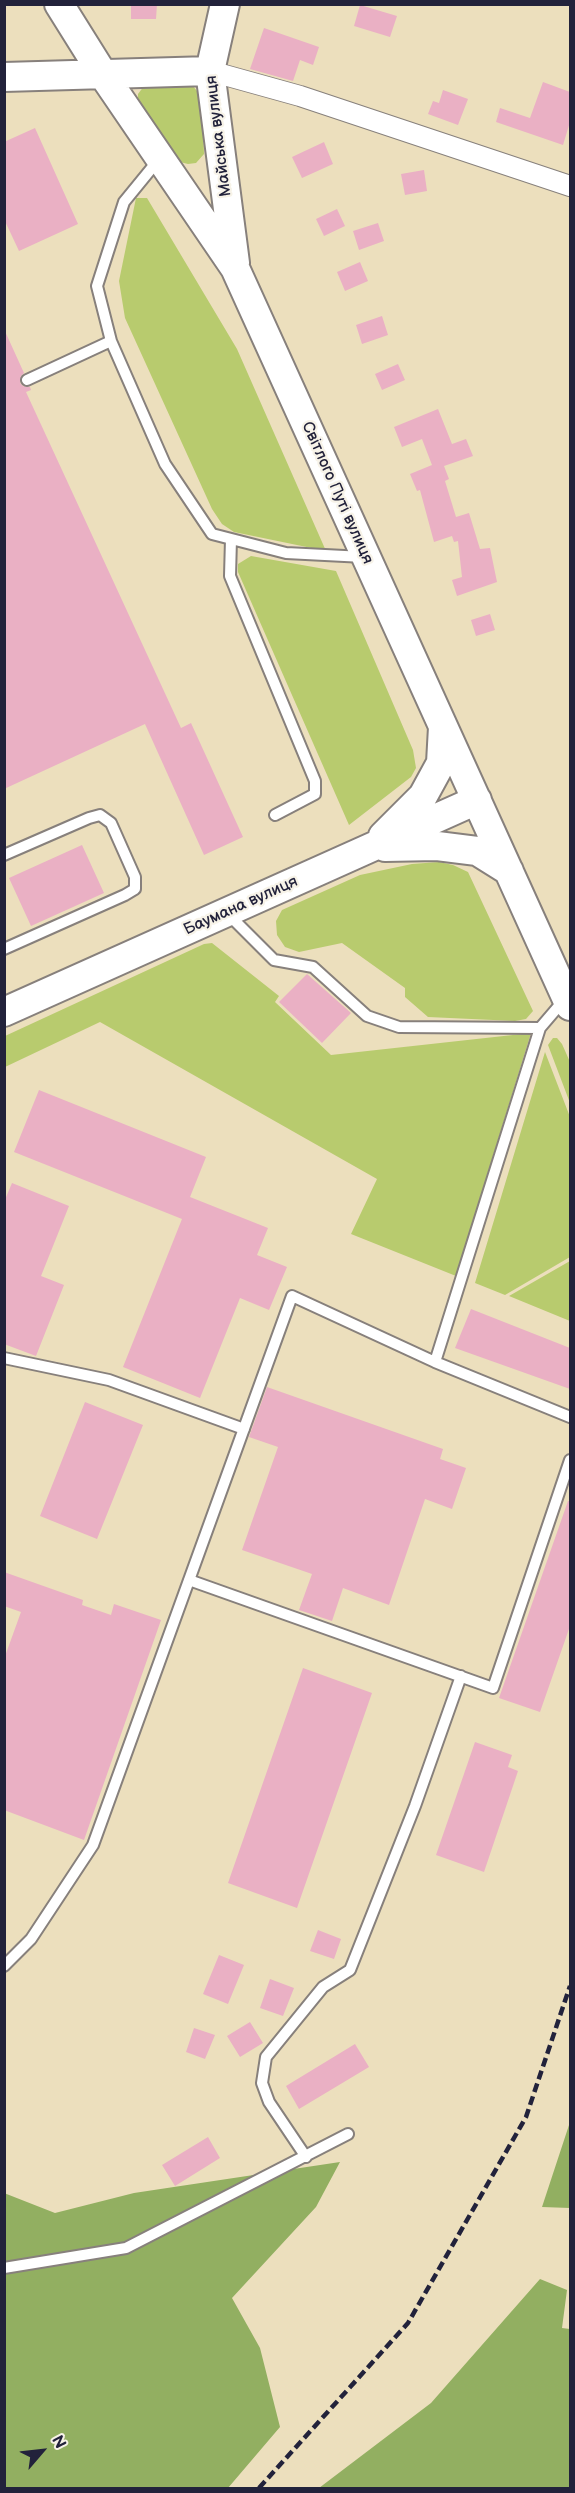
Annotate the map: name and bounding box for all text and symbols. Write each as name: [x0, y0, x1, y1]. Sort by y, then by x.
street label: Майська вулиця: [202, 74, 236, 198]
street label: Світлого Путі вулиця: [297, 419, 377, 567]
street label: Баумана вулиця: [181, 872, 301, 940]
north arrow: [12, 2421, 72, 2481]
text: N: [47, 2433, 70, 2452]

